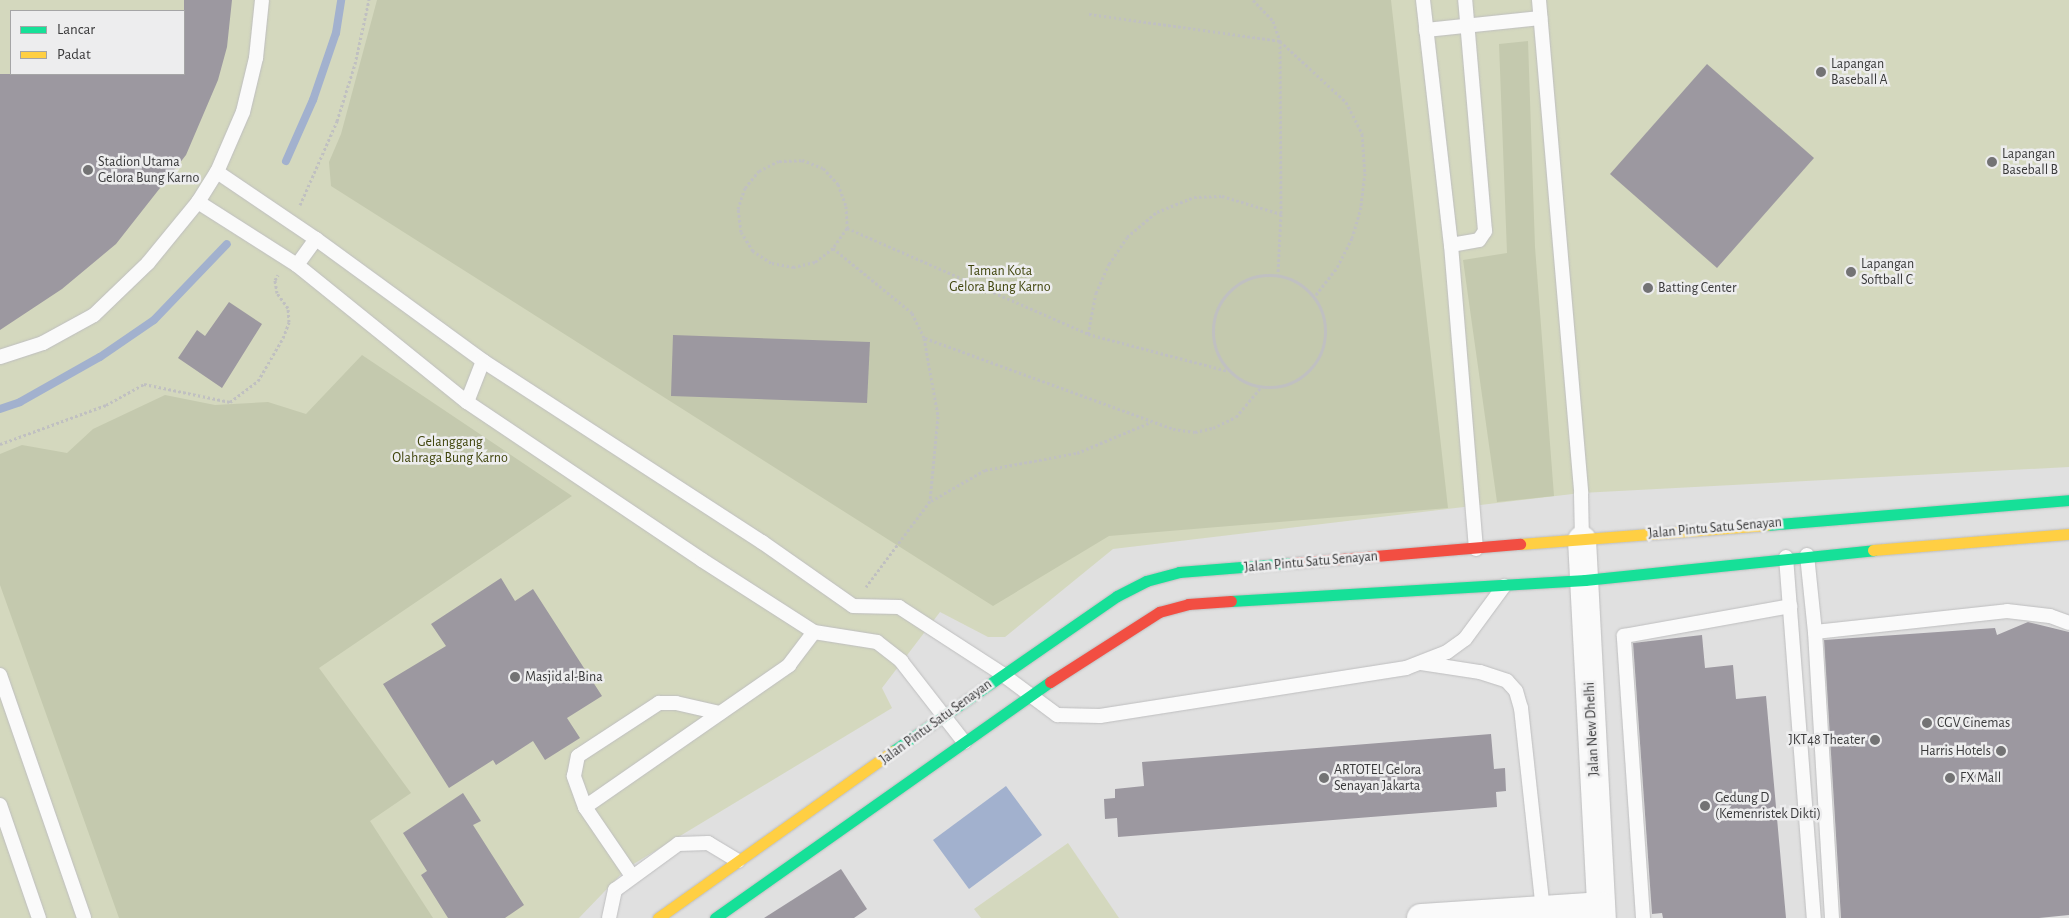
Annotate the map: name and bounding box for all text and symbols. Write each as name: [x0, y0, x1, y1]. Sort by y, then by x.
legend: [10, 10, 185, 75]
text: Lancar: [57, 22, 95, 37]
text: Padat: [57, 47, 91, 62]
place label: Lapangan Baseball A: [1831, 56, 1888, 88]
marker: Lapangan Baseball A: [1815, 66, 1827, 78]
place label: Lapangan Baseball B: [2002, 146, 2058, 178]
place label: Stadion Utama Gelora Bung Karno: [98, 154, 199, 186]
marker: Lapangan Baseball B: [1986, 156, 1998, 168]
marker: Stadion Utama Gelora Bung Karno: [82, 164, 94, 176]
place label: Lapangan Softball C: [1861, 256, 1914, 288]
park label: Taman Kota Gelora Bung Karno: [949, 263, 1051, 296]
marker: Lapangan Softball C: [1845, 266, 1857, 278]
place label: Batting Center: [1658, 280, 1737, 296]
marker: Batting Center: [1642, 282, 1654, 294]
park label: Gelanggang Olahraga Bung Karno: [392, 434, 508, 467]
street label: Jalan Pintu Satu Senayan: [1648, 514, 1782, 542]
street label: Jalan Pintu Satu Senayan: [1244, 548, 1378, 576]
place label: Masjid al-Bina: [525, 669, 603, 685]
marker: Masjid al-Bina: [509, 671, 521, 683]
street label: Jalan Pintu Satu Senayan: [877, 676, 995, 768]
street label: Jalan New Dhelhi: [1581, 682, 1603, 776]
place label: CGV Cinemas: [1937, 715, 2010, 731]
marker: CGV Cinemas: [1921, 717, 1933, 729]
place label: JKT48 Theater: [1788, 732, 1865, 748]
marker: JKT48 Theater: [1869, 734, 1881, 746]
place label: Harris Hotels: [1920, 743, 1991, 759]
marker: Harris Hotels: [1995, 745, 2007, 757]
place label: ARTOTEL Gelora Senayan Jakarta: [1334, 762, 1421, 794]
place label: FX Mall: [1960, 770, 2001, 786]
marker: ARTOTEL Gelora Senayan Jakarta: [1318, 772, 1330, 784]
marker: FX Mall: [1944, 772, 1956, 784]
place label: Gedung D (Kemenristek Dikti): [1715, 790, 1821, 822]
marker: Gedung D (Kemenristek Dikti): [1699, 800, 1711, 812]

